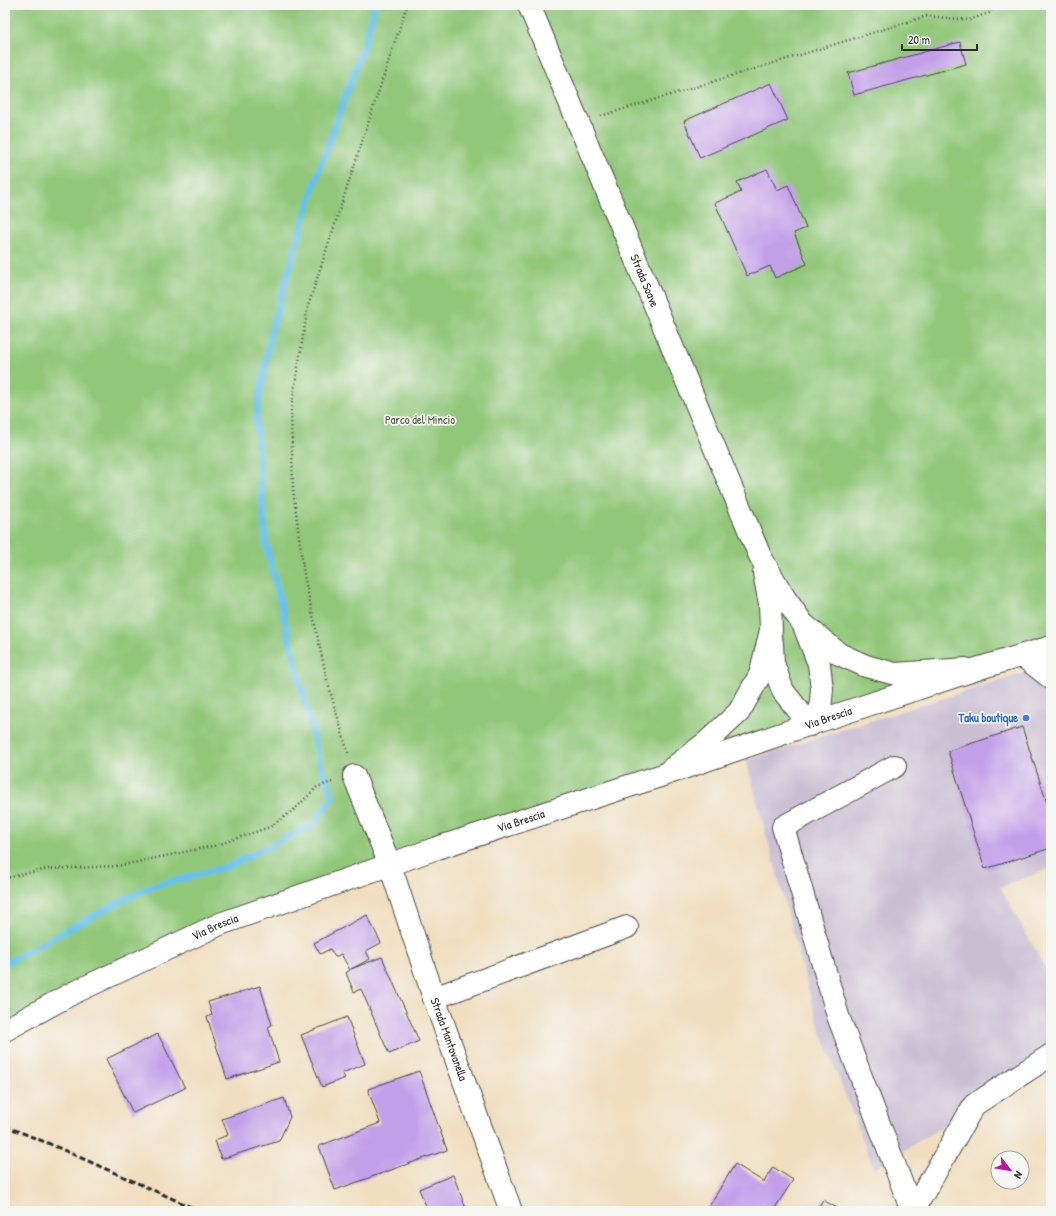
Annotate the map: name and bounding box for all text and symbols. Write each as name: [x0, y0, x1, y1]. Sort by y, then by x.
scale bar: [902, 26, 977, 52]
text: 20 m: [908, 31, 930, 48]
street label: Strada Soave: [626, 252, 664, 310]
park label: Parco del Mincio: [385, 411, 455, 428]
street label: Via Brescia: [802, 702, 854, 733]
place label: Taku boutique: [958, 709, 1018, 727]
marker: Taku boutique: [1021, 713, 1031, 723]
street label: Via Brescia: [495, 805, 547, 836]
street label: Via Brescia: [189, 909, 241, 944]
street label: Strada Mantovanella: [427, 995, 472, 1083]
north arrow: [990, 1150, 1030, 1190]
text: N: [1011, 1169, 1026, 1181]

